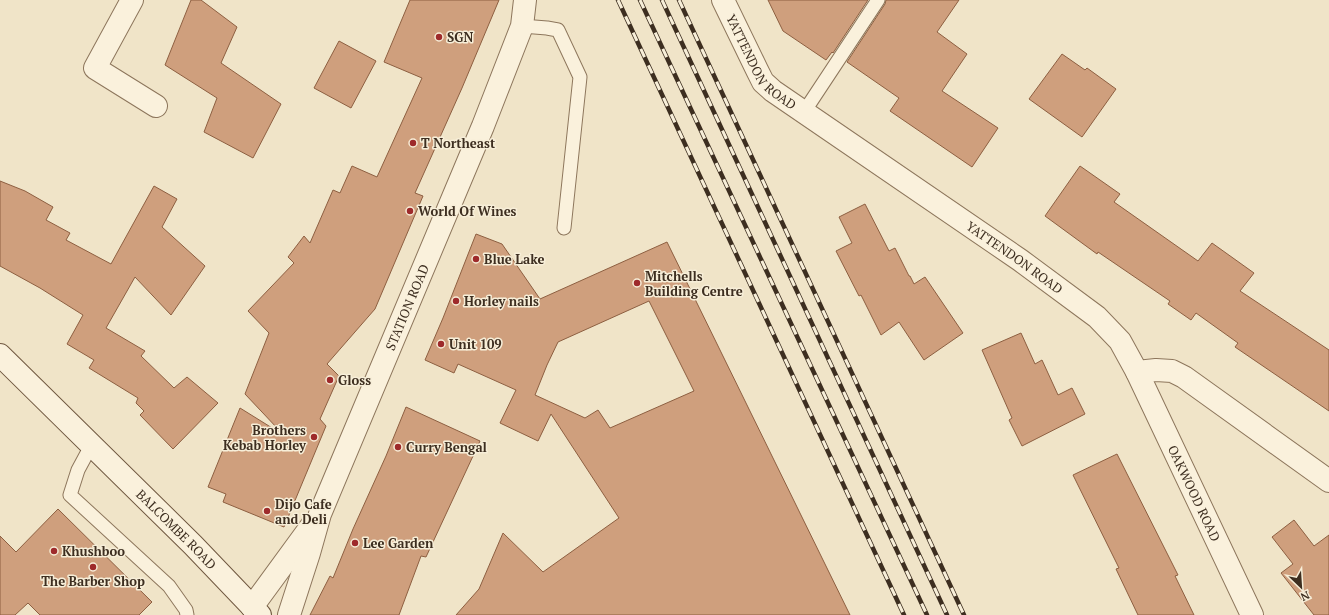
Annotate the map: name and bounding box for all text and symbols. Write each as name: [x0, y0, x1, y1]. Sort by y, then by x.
street label: YATTENDON ROAD: [722, 11, 800, 113]
place label: SGN: [447, 28, 473, 46]
marker: SGN: [434, 32, 444, 42]
place label: T Northeast: [421, 134, 496, 152]
marker: T Northeast: [408, 138, 418, 148]
place label: World Of Wines: [418, 202, 517, 220]
marker: World Of Wines: [405, 206, 415, 216]
street label: YATTENDON ROAD: [963, 217, 1067, 298]
place label: Blue Lake: [484, 250, 545, 268]
marker: Blue Lake: [471, 254, 481, 264]
street label: STATION ROAD: [381, 261, 433, 353]
place label: Mitchells Building Centre: [645, 267, 743, 300]
marker: Mitchells Building Centre: [632, 278, 642, 288]
place label: Horley nails: [464, 292, 539, 310]
marker: Horley nails: [451, 296, 461, 306]
place label: Unit 109: [449, 335, 502, 353]
marker: Unit 109: [436, 339, 446, 349]
place label: Gloss: [338, 371, 371, 389]
marker: Gloss: [325, 375, 335, 385]
place label: Brothers Kebab Horley: [223, 421, 307, 454]
marker: Brothers Kebab Horley: [309, 432, 319, 442]
place label: Curry Bengal: [406, 438, 487, 456]
marker: Curry Bengal: [393, 442, 403, 452]
street label: OAKWOOD ROAD: [1164, 442, 1225, 544]
street label: BALCOMBE ROAD: [133, 485, 220, 573]
place label: Dijo Cafe and Deli: [275, 495, 332, 528]
marker: Dijo Cafe and Deli: [262, 506, 272, 516]
place label: Lee Garden: [363, 534, 434, 552]
marker: Lee Garden: [350, 538, 360, 548]
place label: Khushboo: [62, 542, 125, 560]
marker: Khushboo: [49, 546, 59, 556]
marker: The Barber Shop: [88, 562, 98, 572]
north arrow: [1281, 567, 1321, 607]
place label: The Barber Shop: [41, 572, 145, 590]
text: N: [1298, 588, 1312, 604]

